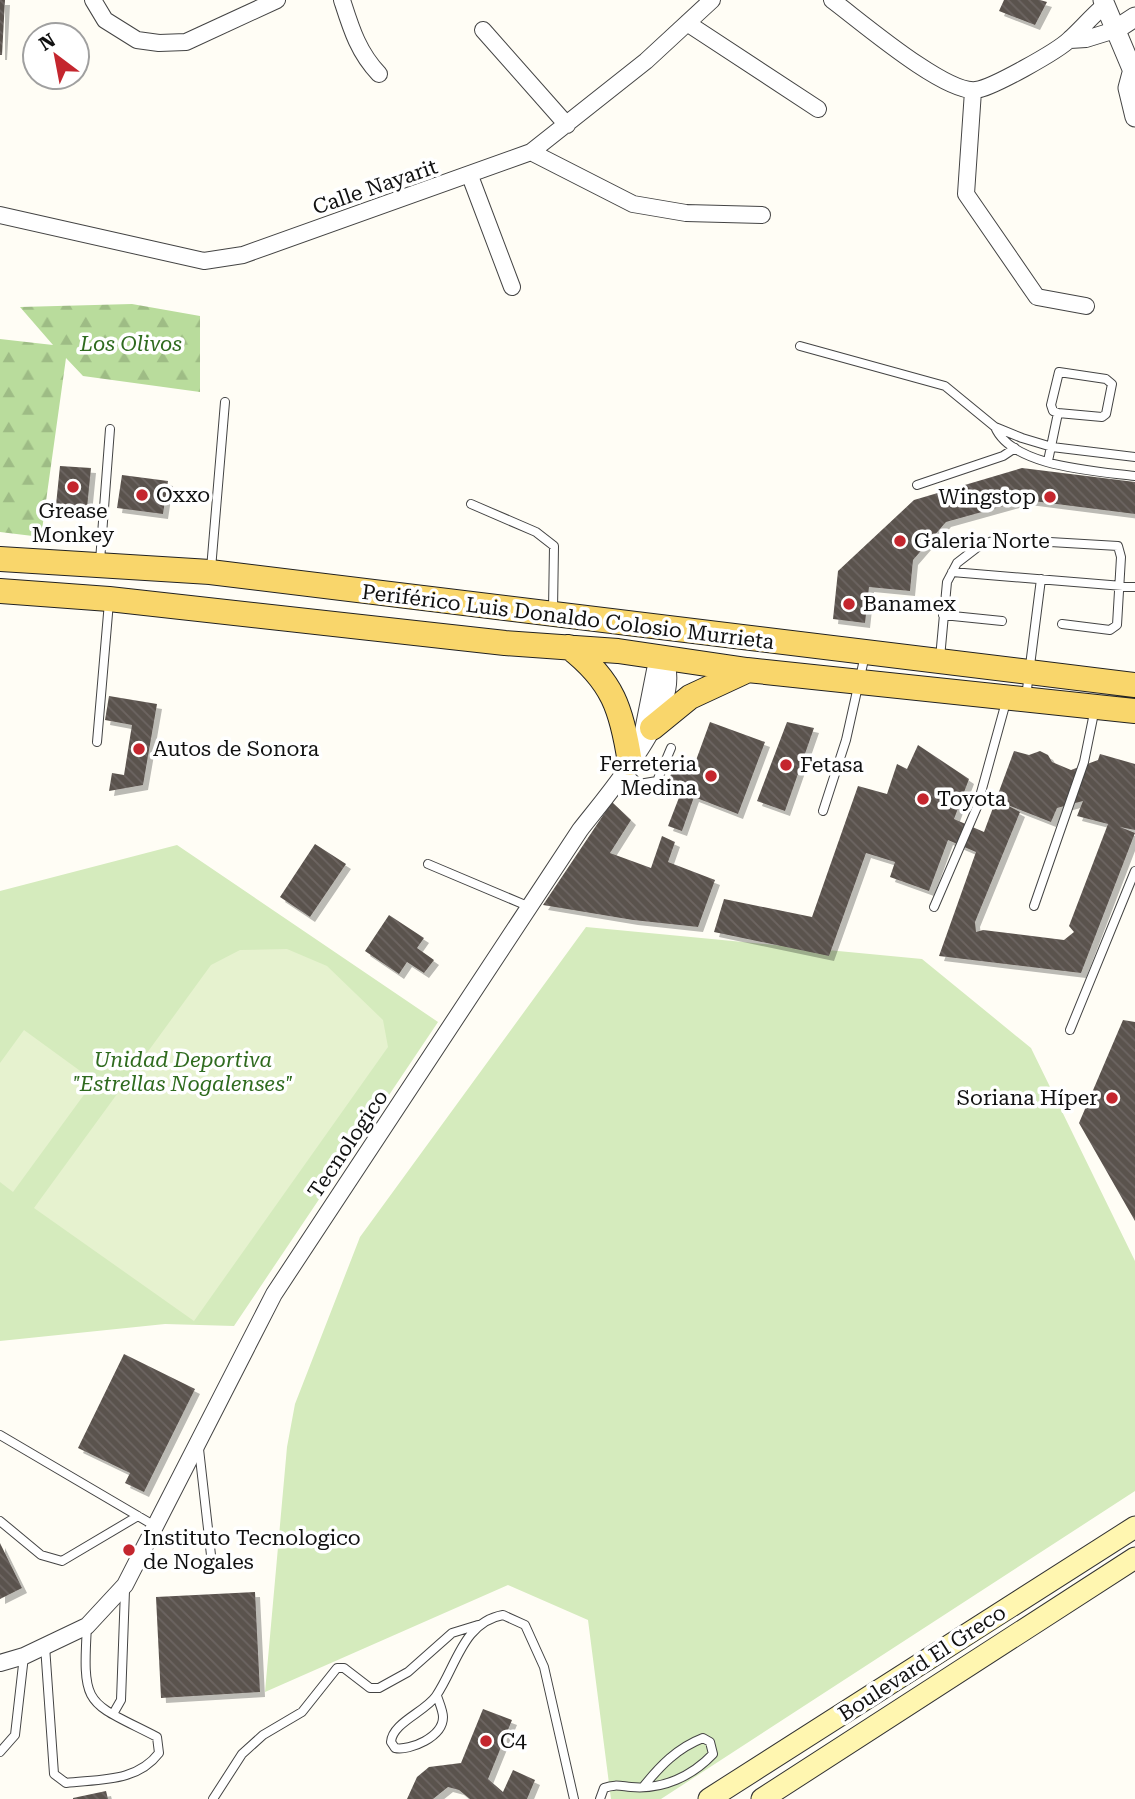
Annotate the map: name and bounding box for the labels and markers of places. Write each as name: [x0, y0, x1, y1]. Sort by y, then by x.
marker: Grease Monkey: [65, 479, 81, 495]
place label: Oxxo: [156, 483, 210, 507]
place label: Wingstop: [938, 485, 1036, 509]
marker: Oxxo: [134, 487, 150, 503]
marker: Wingstop: [1042, 489, 1058, 505]
place label: Grease Monkey: [32, 499, 115, 547]
place label: Galeria Norte: [914, 529, 1050, 553]
marker: Galeria Norte: [892, 533, 908, 549]
place label: Banamex: [863, 592, 956, 616]
marker: Banamex: [841, 596, 857, 612]
place label: Autos de Sonora: [153, 737, 320, 761]
marker: Autos de Sonora: [131, 741, 147, 757]
place label: Ferreteria Medina: [599, 752, 698, 800]
place label: Fetasa: [800, 753, 864, 777]
marker: Fetasa: [778, 757, 794, 773]
marker: Ferreteria Medina: [703, 768, 719, 784]
place label: Toyota: [937, 787, 1007, 811]
marker: Toyota: [915, 791, 931, 807]
place label: Soriana Híper: [957, 1086, 1098, 1110]
marker: Soriana Híper: [1104, 1090, 1120, 1106]
place label: Instituto Tecnologico de Nogales: [143, 1526, 361, 1574]
marker: Instituto Tecnologico de Nogales: [121, 1542, 137, 1558]
place label: C4: [500, 1729, 527, 1753]
marker: C4: [478, 1733, 494, 1749]

